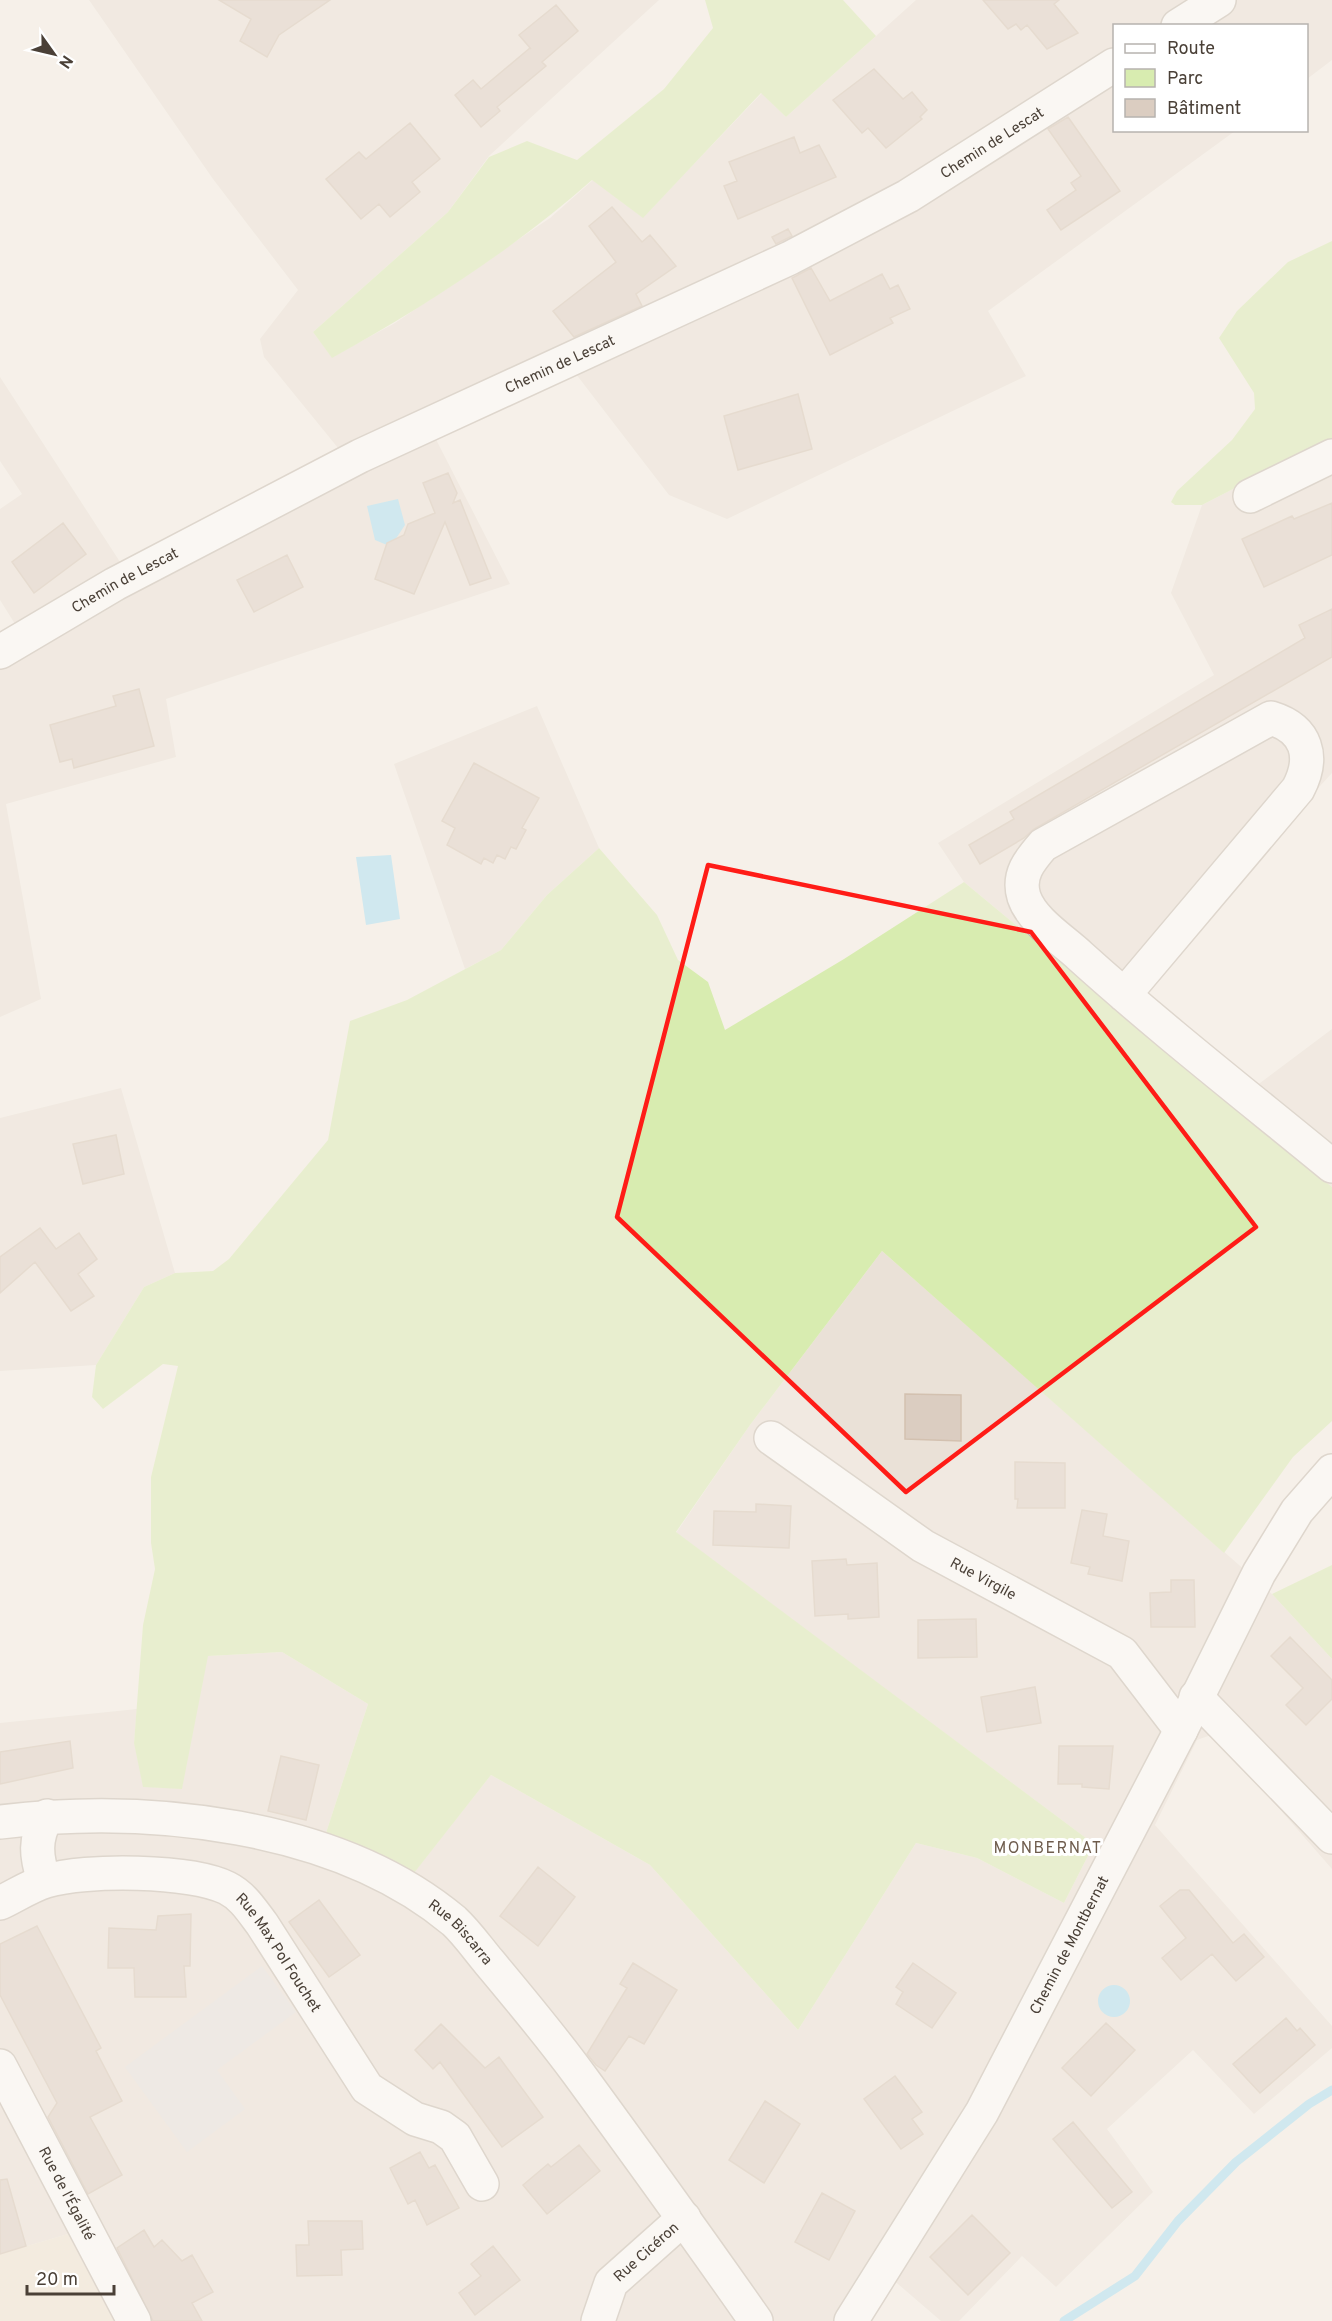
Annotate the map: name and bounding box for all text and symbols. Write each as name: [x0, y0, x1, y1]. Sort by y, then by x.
north arrow: [24, 24, 84, 84]
legend: [1113, 24, 1308, 132]
text: Route: [1167, 38, 1215, 61]
text: N: [53, 51, 76, 72]
text: Parc: [1167, 68, 1203, 91]
text: Bâtiment: [1167, 98, 1241, 121]
street label: Chemin de Lescat: [937, 104, 1048, 184]
street label: Chemin de Lescat: [502, 332, 619, 399]
street label: Chemin de Lescat: [69, 545, 182, 618]
street label: Rue Virgile: [946, 1554, 1019, 1605]
district label: MONBERNAT: [993, 1839, 1103, 1859]
street label: Chemin de Montbernat: [1026, 1873, 1114, 2018]
street label: Rue Max Pol Fouchet: [231, 1890, 324, 2017]
street label: Rue Biscarra: [424, 1896, 496, 1970]
street label: Rue de l'Égalité: [33, 2144, 98, 2244]
street label: Rue Cicéron: [610, 2219, 684, 2287]
scale bar: [27, 2258, 114, 2296]
text: 20 m: [36, 2269, 78, 2292]

